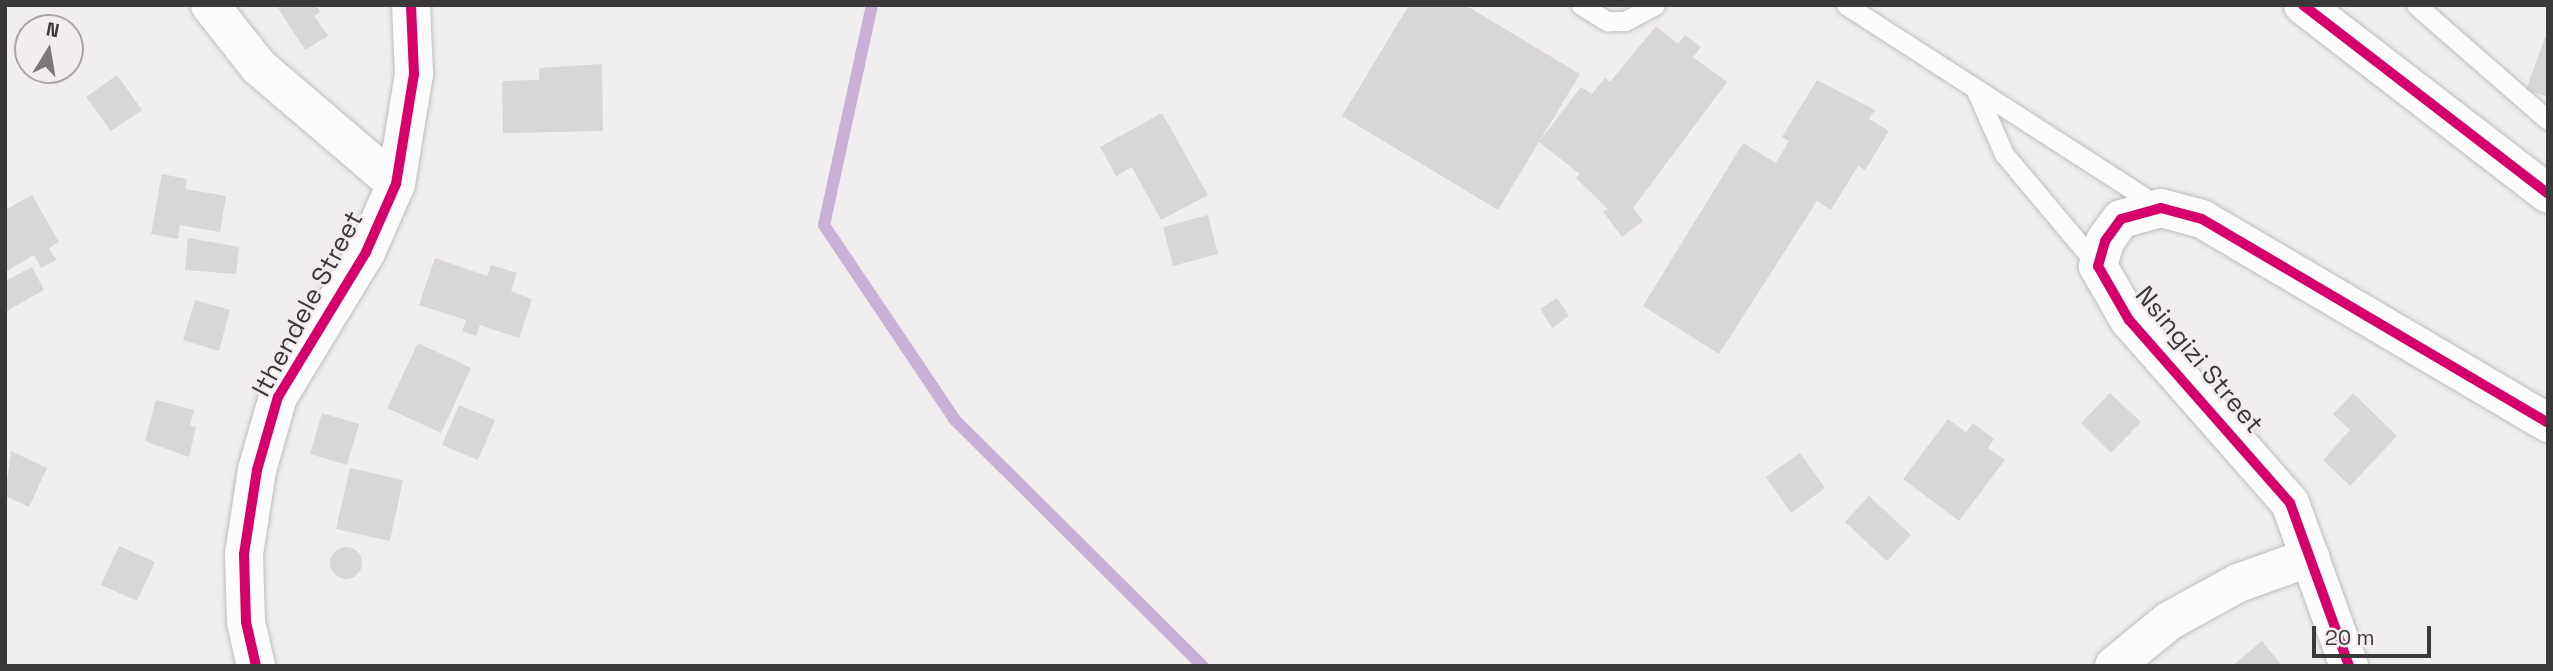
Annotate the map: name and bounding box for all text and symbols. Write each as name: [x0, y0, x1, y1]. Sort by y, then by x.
north arrow: [14, 14, 84, 84]
text: N: [44, 16, 61, 43]
street label: Ithendele Street: [246, 206, 370, 402]
street label: Nsingizi Street: [2128, 280, 2270, 440]
scale bar: [2315, 612, 2434, 656]
text: 20 m: [2325, 624, 2375, 651]

